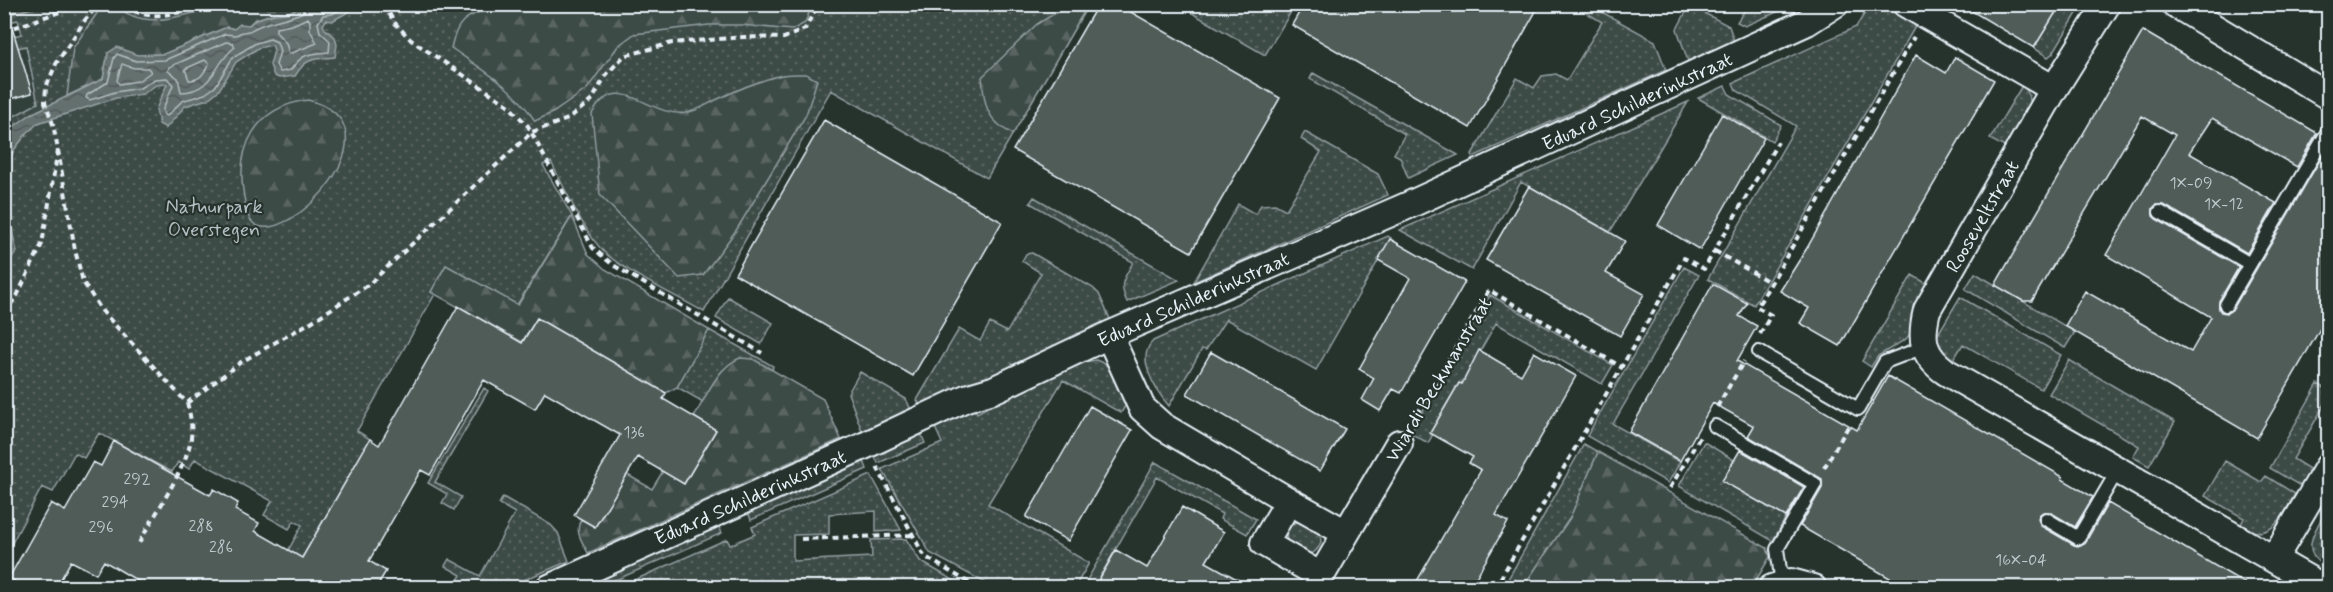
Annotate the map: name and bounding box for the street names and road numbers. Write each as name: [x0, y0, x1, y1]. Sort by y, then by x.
street label: Eduard Schilderinkstraat: [1538, 46, 1737, 158]
street label: Rooseveltstraat: [1940, 156, 2026, 278]
street label: Eduard Schilderinkstraat: [1093, 246, 1294, 355]
street label: Wiardi Beckmanstraat: [1379, 292, 1499, 467]
street label: Eduard Schilderinkstraat: [650, 444, 851, 553]

